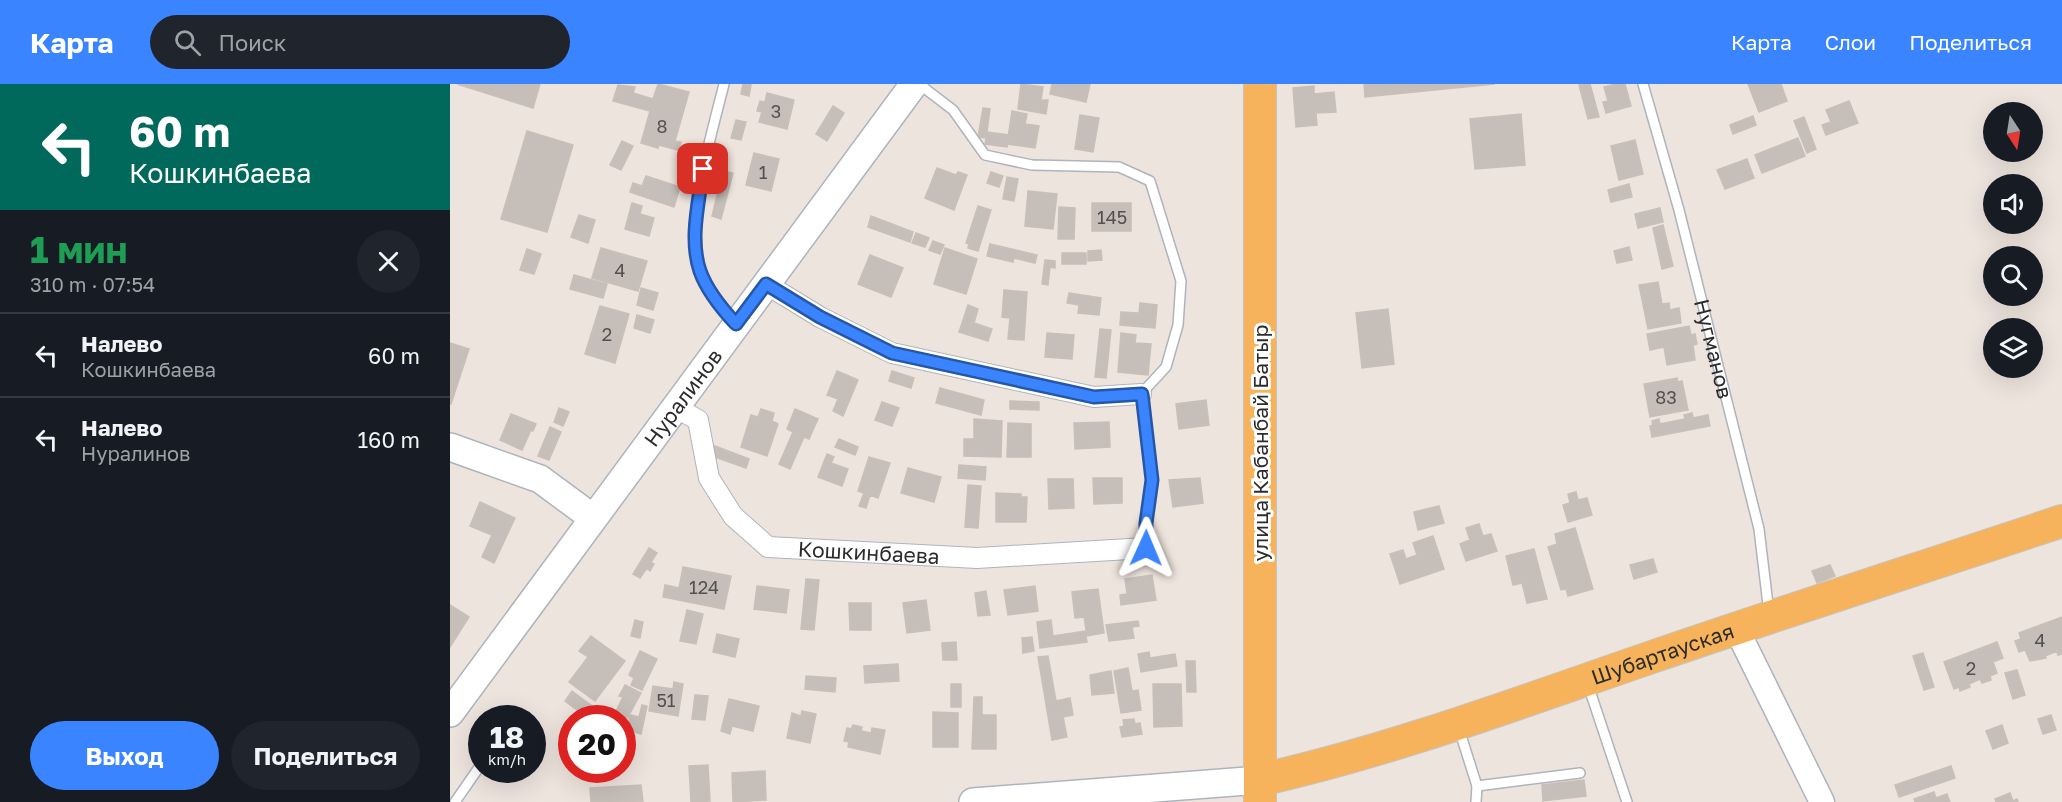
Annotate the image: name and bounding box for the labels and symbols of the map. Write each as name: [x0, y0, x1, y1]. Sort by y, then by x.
house number: 3: [771, 100, 781, 122]
north arrow: [1983, 102, 2043, 162]
house number: 8: [657, 115, 667, 137]
pin: [677, 143, 728, 194]
house number: 1: [759, 161, 768, 183]
house number: 145: [1097, 206, 1127, 228]
house number: 4: [615, 259, 626, 281]
street label: Нугманов: [1689, 296, 1739, 401]
house number: 2: [602, 323, 612, 345]
street label: улица Кабанбай Батыр: [1247, 325, 1273, 561]
street label: Нуралинов: [638, 344, 727, 452]
house number: 83: [1655, 386, 1677, 408]
position arrow: [1114, 516, 1178, 580]
street label: Кошкинбаева: [797, 536, 940, 569]
house number: 124: [689, 576, 719, 598]
street label: Шубартауская: [1588, 617, 1737, 690]
house number: 4: [2035, 629, 2046, 651]
house number: 2: [1966, 657, 1976, 679]
house number: 51: [656, 689, 676, 711]
speed limit sign: 20: [558, 705, 636, 783]

